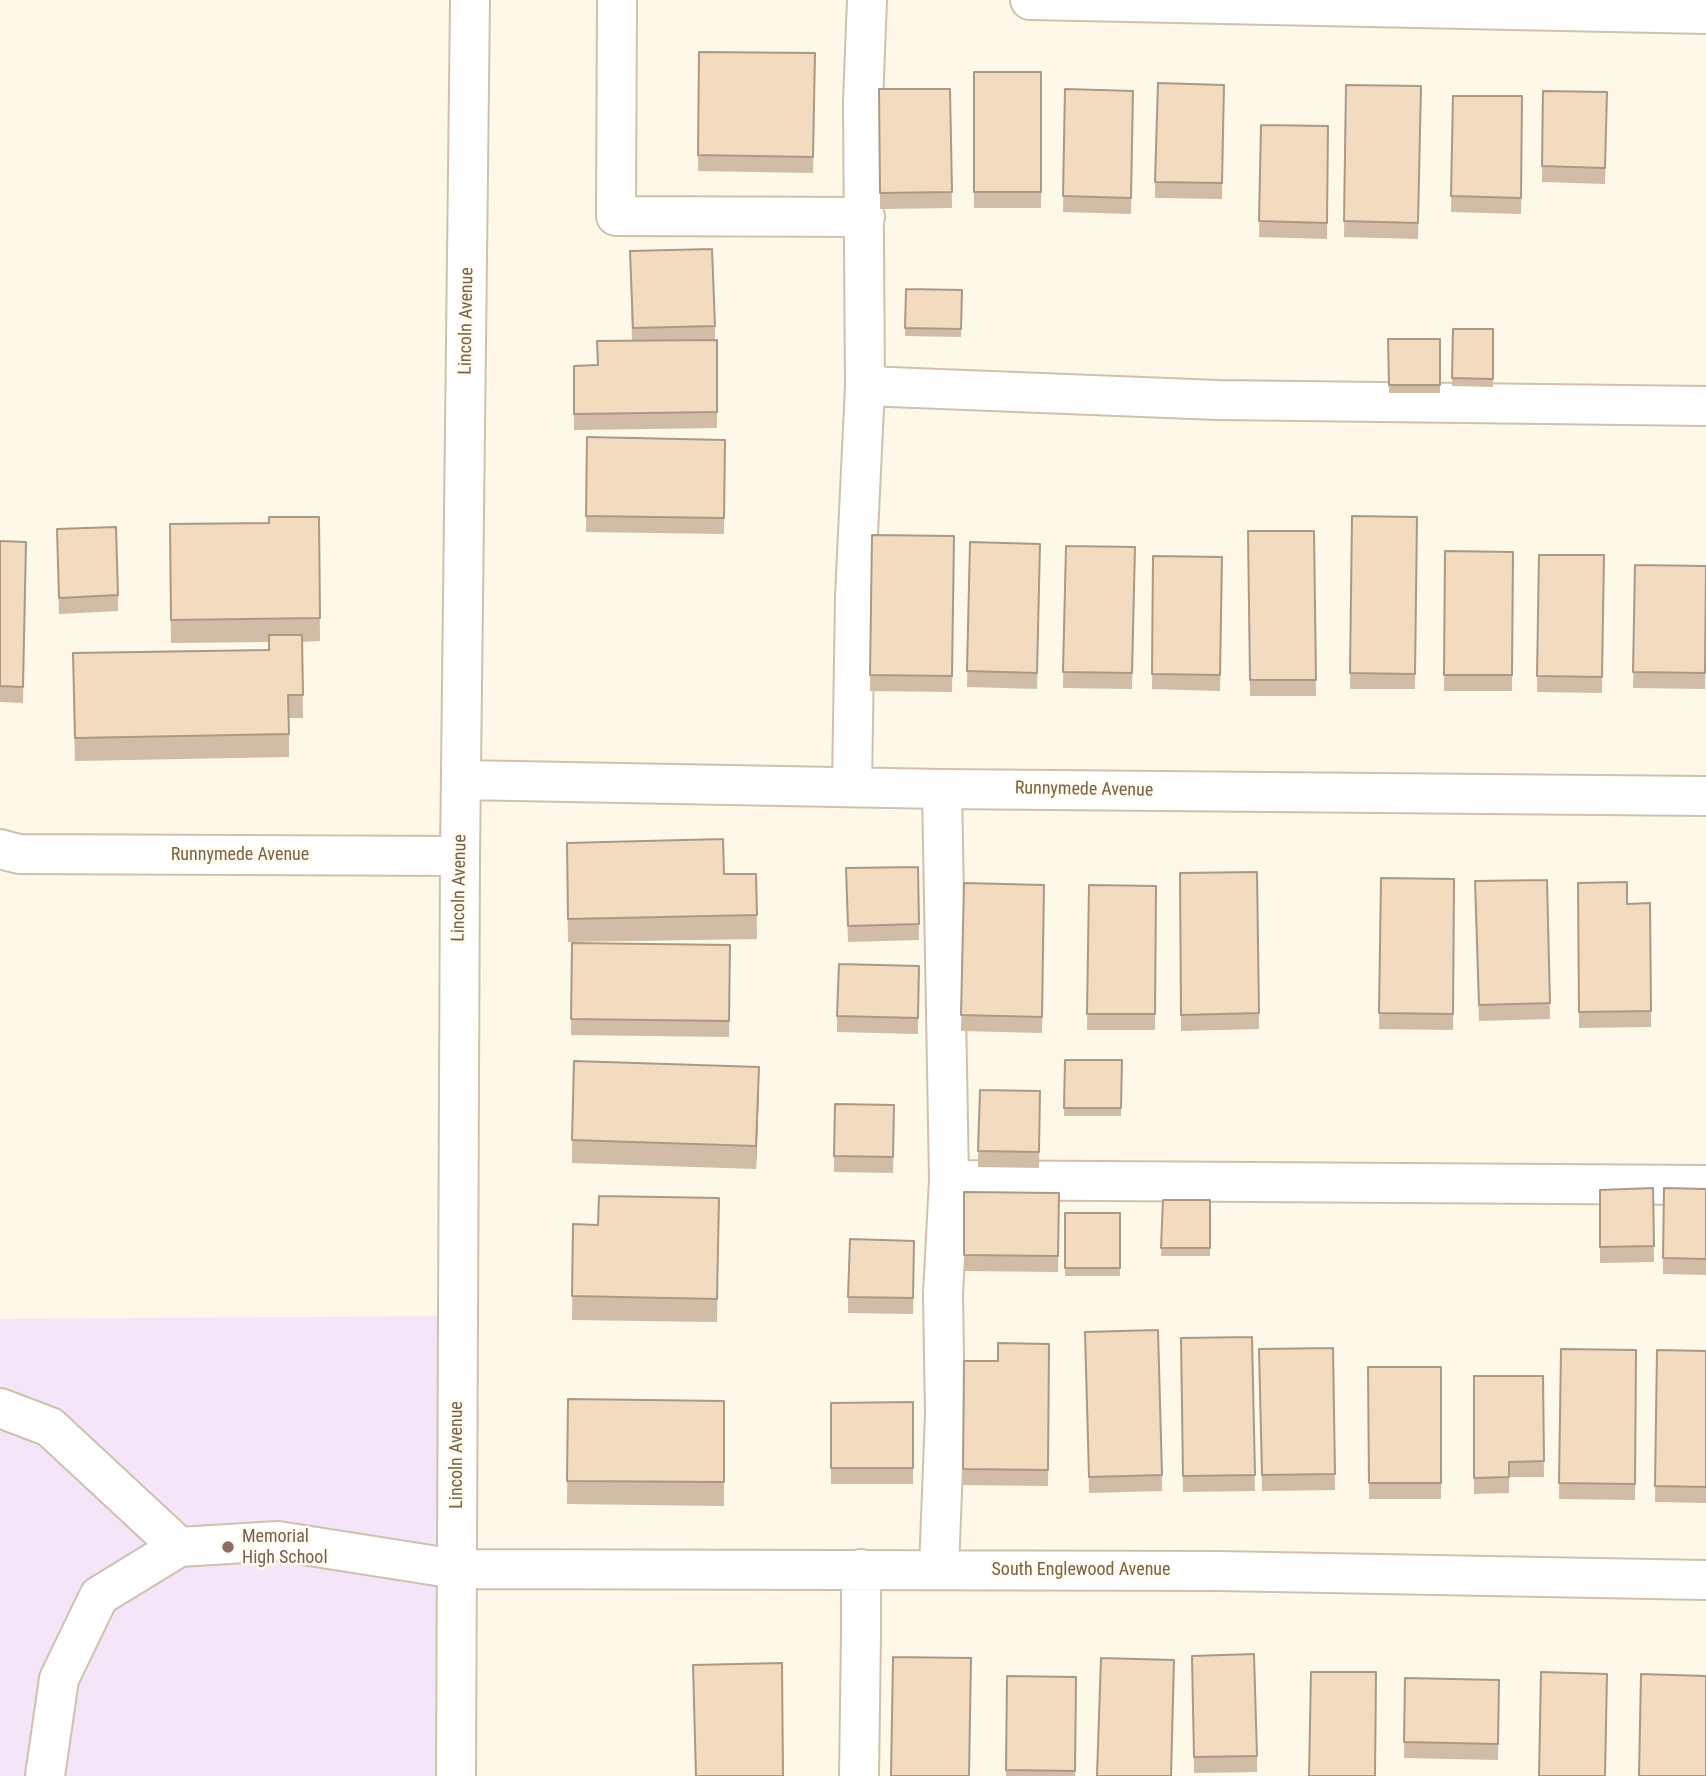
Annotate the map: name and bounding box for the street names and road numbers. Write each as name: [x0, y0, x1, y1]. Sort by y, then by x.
street label: Lincoln Avenue: [455, 267, 479, 375]
street label: Runnymede Avenue: [1015, 778, 1153, 802]
street label: Lincoln Avenue: [448, 834, 472, 942]
street label: Runnymede Avenue: [171, 844, 309, 866]
street label: Lincoln Avenue: [446, 1401, 468, 1509]
street label: South Englewood Avenue: [992, 1559, 1170, 1581]

